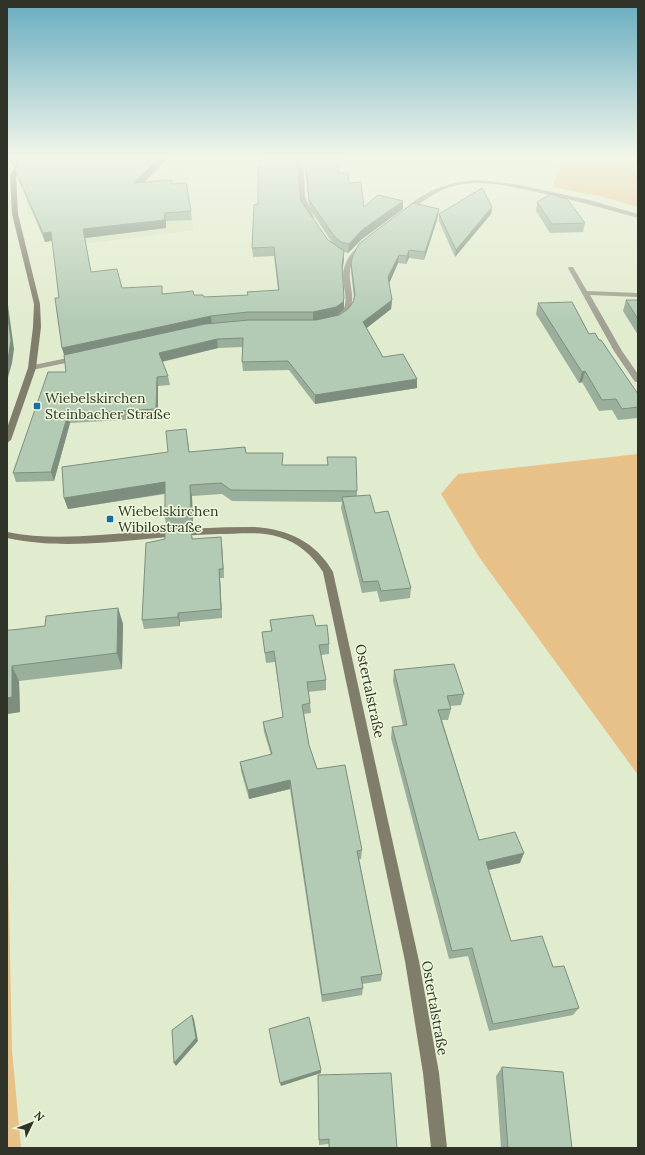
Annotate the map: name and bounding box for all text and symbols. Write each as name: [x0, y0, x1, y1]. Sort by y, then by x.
place label: Wiebelskirchen Steinbacher Straße: [45, 389, 171, 423]
marker: Wiebelskirchen Steinbacher Straße: [32, 401, 42, 411]
place label: Wiebelskirchen Wibilostraße: [118, 502, 219, 536]
marker: Wiebelskirchen Wibilostraße: [105, 514, 115, 524]
street label: Ostertalstraße: [351, 642, 389, 740]
street label: Ostertalstraße: [418, 959, 452, 1057]
north arrow: [12, 1103, 52, 1143]
text: N: [31, 1108, 48, 1124]

